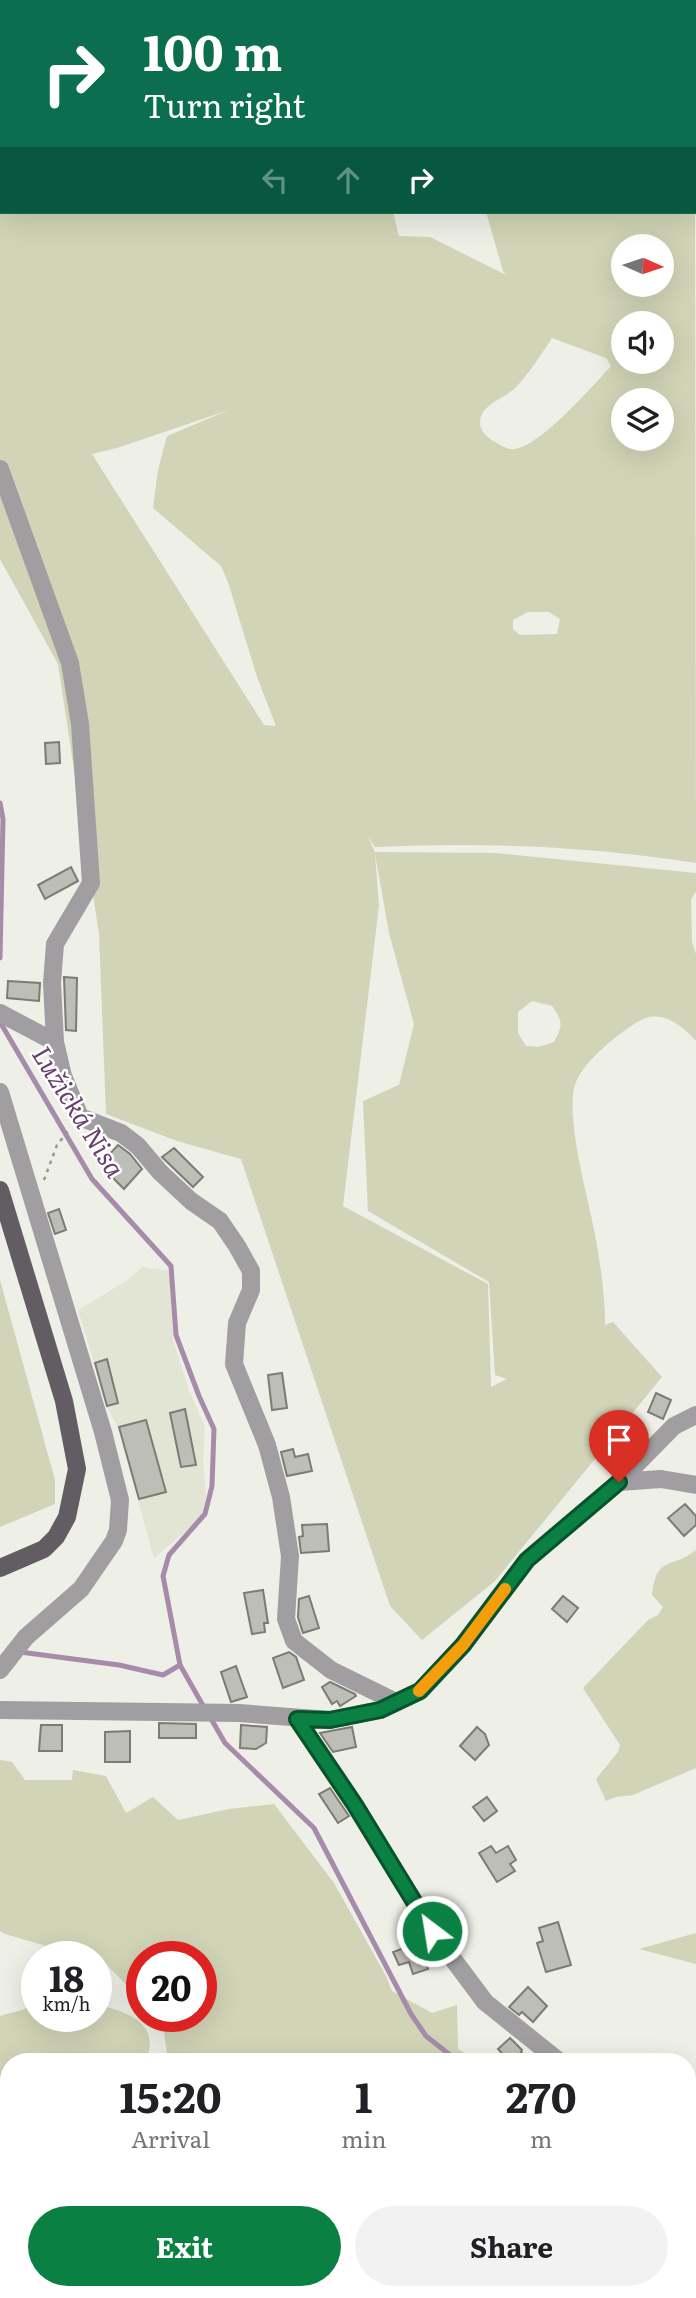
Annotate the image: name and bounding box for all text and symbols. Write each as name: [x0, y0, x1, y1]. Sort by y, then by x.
text: 100 m: [143, 13, 282, 86]
icon: right: [28, 28, 119, 119]
text: Turn right: [143, 80, 305, 128]
icon: left: [256, 161, 294, 199]
icon: ahead: [329, 161, 367, 199]
icon: right: [402, 161, 440, 199]
north arrow: [611, 234, 674, 298]
map controls: [611, 234, 674, 451]
button: sound: [611, 311, 674, 374]
button: layers: [611, 388, 674, 451]
water label: Lužická Nisa: [24, 1037, 136, 1184]
pin: [589, 1410, 649, 1482]
icon: arrive: [600, 1421, 638, 1459]
position arrow: [395, 1894, 469, 1968]
speed limit sign: 20: [126, 1941, 217, 2032]
text: 18: [49, 1951, 84, 2003]
text: km/h: [43, 1990, 90, 2017]
text: 15:20: [119, 2064, 222, 2126]
text: 1: [355, 2064, 372, 2126]
text: 270: [506, 2064, 577, 2126]
text: Arrival: [131, 2121, 210, 2155]
text: min: [341, 2121, 386, 2155]
text: m: [530, 2121, 552, 2155]
button: Exit: [28, 2206, 341, 2286]
button: Share: [355, 2206, 668, 2286]

